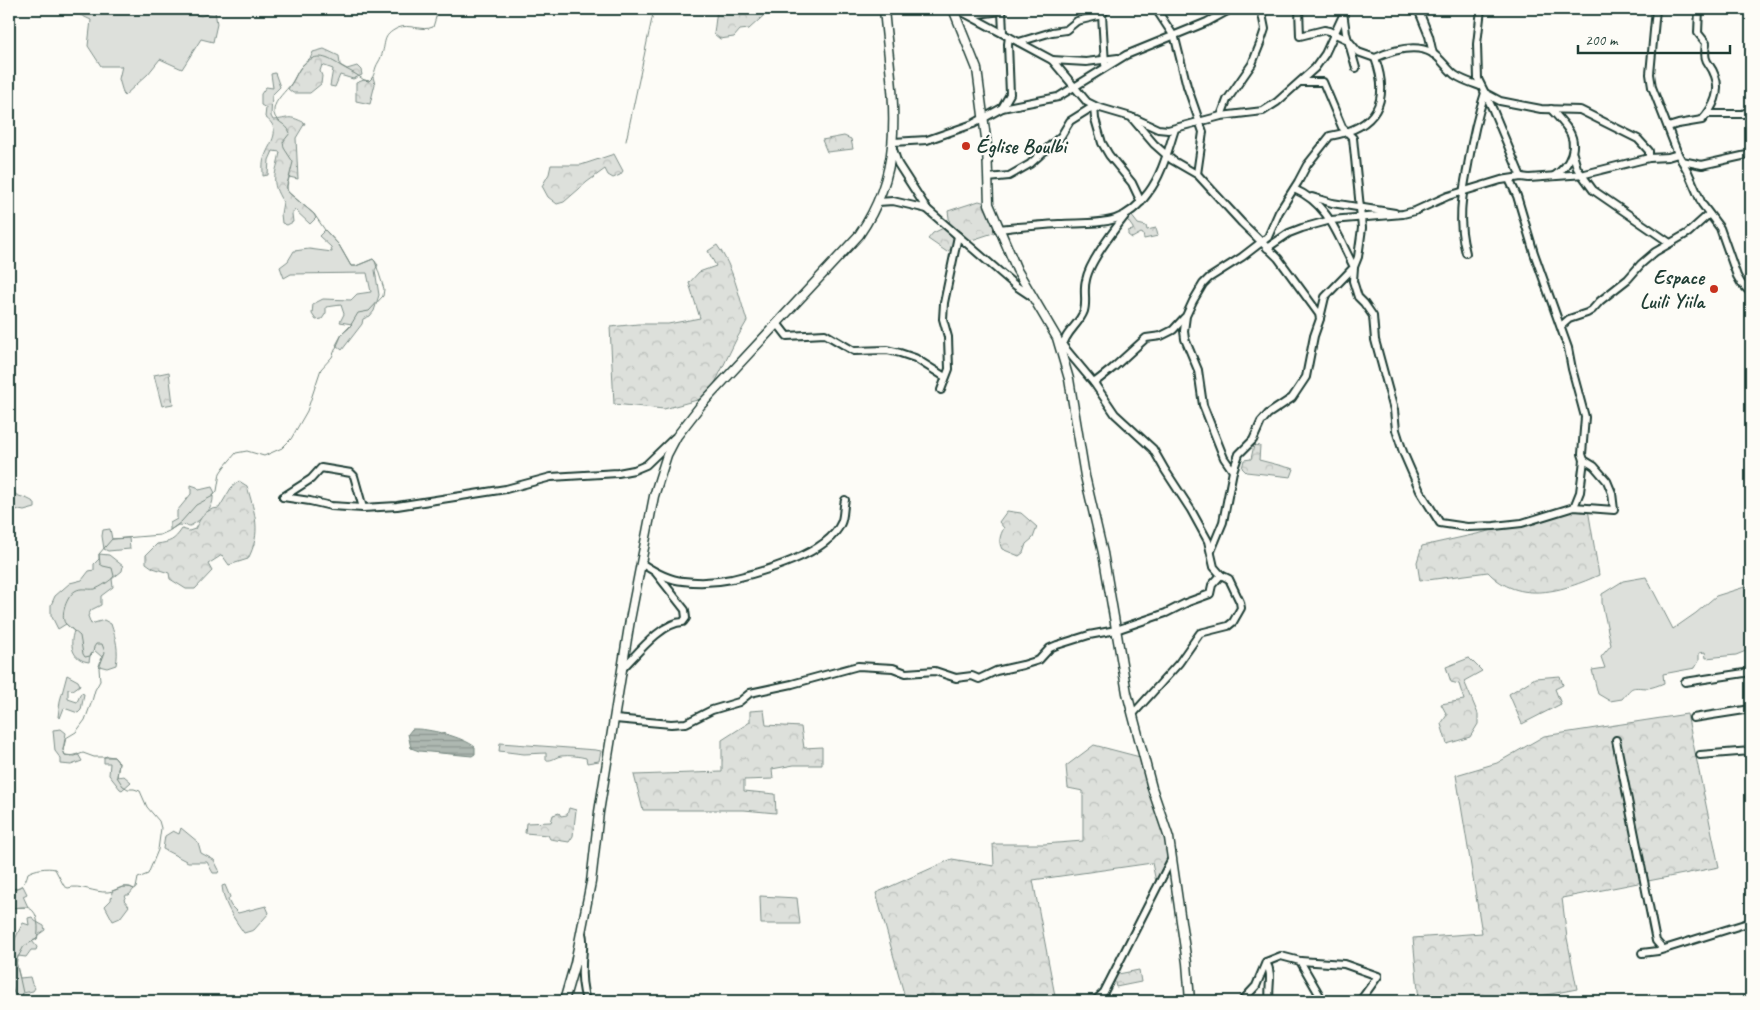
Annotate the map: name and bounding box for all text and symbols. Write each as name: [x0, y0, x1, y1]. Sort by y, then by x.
scale bar: [1578, 22, 1730, 54]
text: 200 m: [1585, 31, 1619, 50]
place label: Église Boulbi: [976, 133, 1069, 159]
marker: Église Boulbi: [960, 140, 972, 152]
place label: Espace Luili Yiila: [1640, 264, 1706, 314]
marker: Espace Luili Yiila: [1708, 283, 1720, 295]

